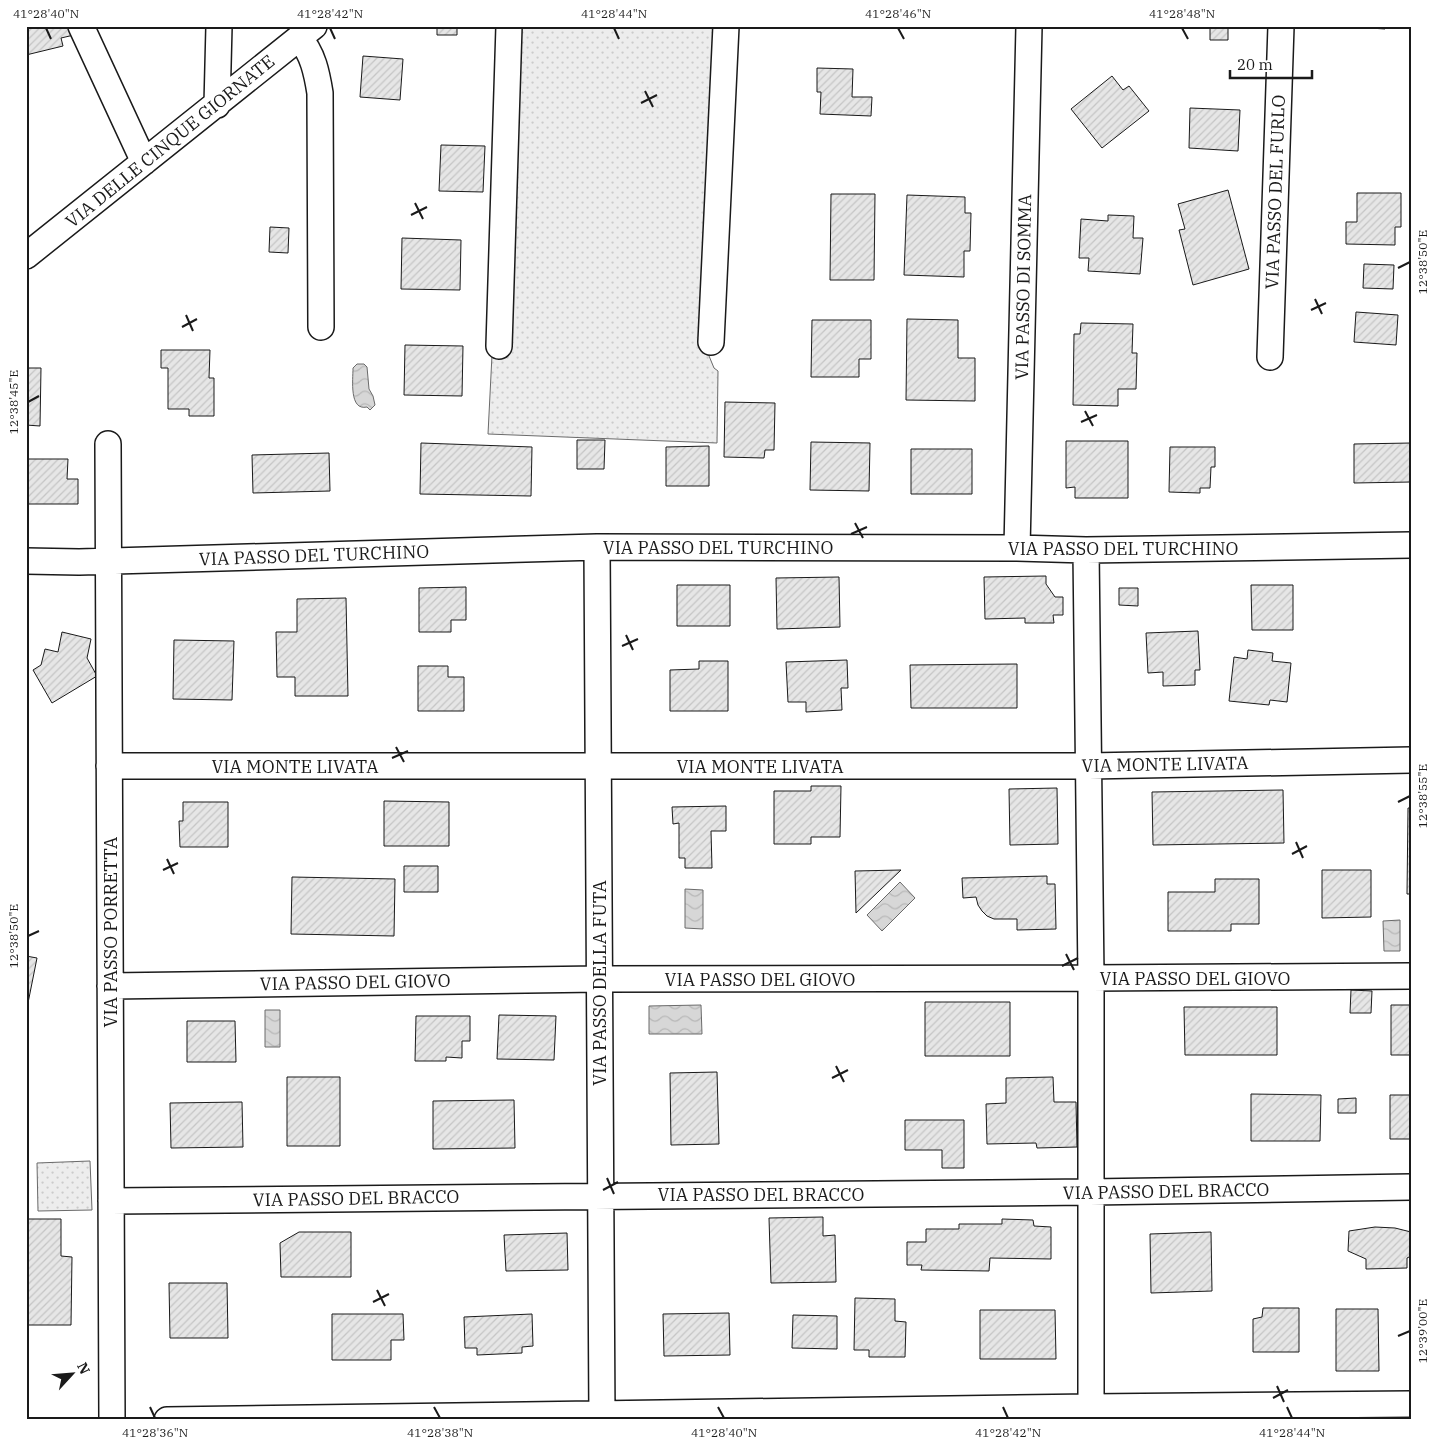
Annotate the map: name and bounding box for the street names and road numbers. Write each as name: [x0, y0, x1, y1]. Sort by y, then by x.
street label: VIA DELLE CINQUE GIORNATE: [61, 49, 279, 233]
street label: VIA PASSO DEL FURLO: [1260, 94, 1290, 290]
street label: VIA PASSO DI SOMMA: [1010, 193, 1036, 380]
street label: VIA PASSO DEL TURCHINO: [603, 536, 833, 559]
street label: VIA PASSO DEL TURCHINO: [1008, 537, 1238, 560]
street label: VIA PASSO DEL TURCHINO: [198, 539, 430, 571]
street label: VIA MONTE LIVATA: [1081, 751, 1249, 777]
street label: VIA MONTE LIVATA: [211, 755, 379, 778]
street label: VIA MONTE LIVATA: [676, 755, 844, 778]
street label: VIA PASSO PORRETTA: [99, 836, 122, 1027]
street label: VIA PASSO DELLA FUTA: [588, 880, 611, 1086]
street label: VIA PASSO DEL GIOVO: [1100, 967, 1290, 990]
street label: VIA PASSO DEL GIOVO: [665, 968, 855, 991]
street label: VIA PASSO DEL GIOVO: [259, 969, 451, 995]
street label: VIA PASSO DEL BRACCO: [1062, 1178, 1270, 1204]
street label: VIA PASSO DEL BRACCO: [658, 1183, 864, 1206]
street label: VIA PASSO DEL BRACCO: [252, 1185, 460, 1211]

